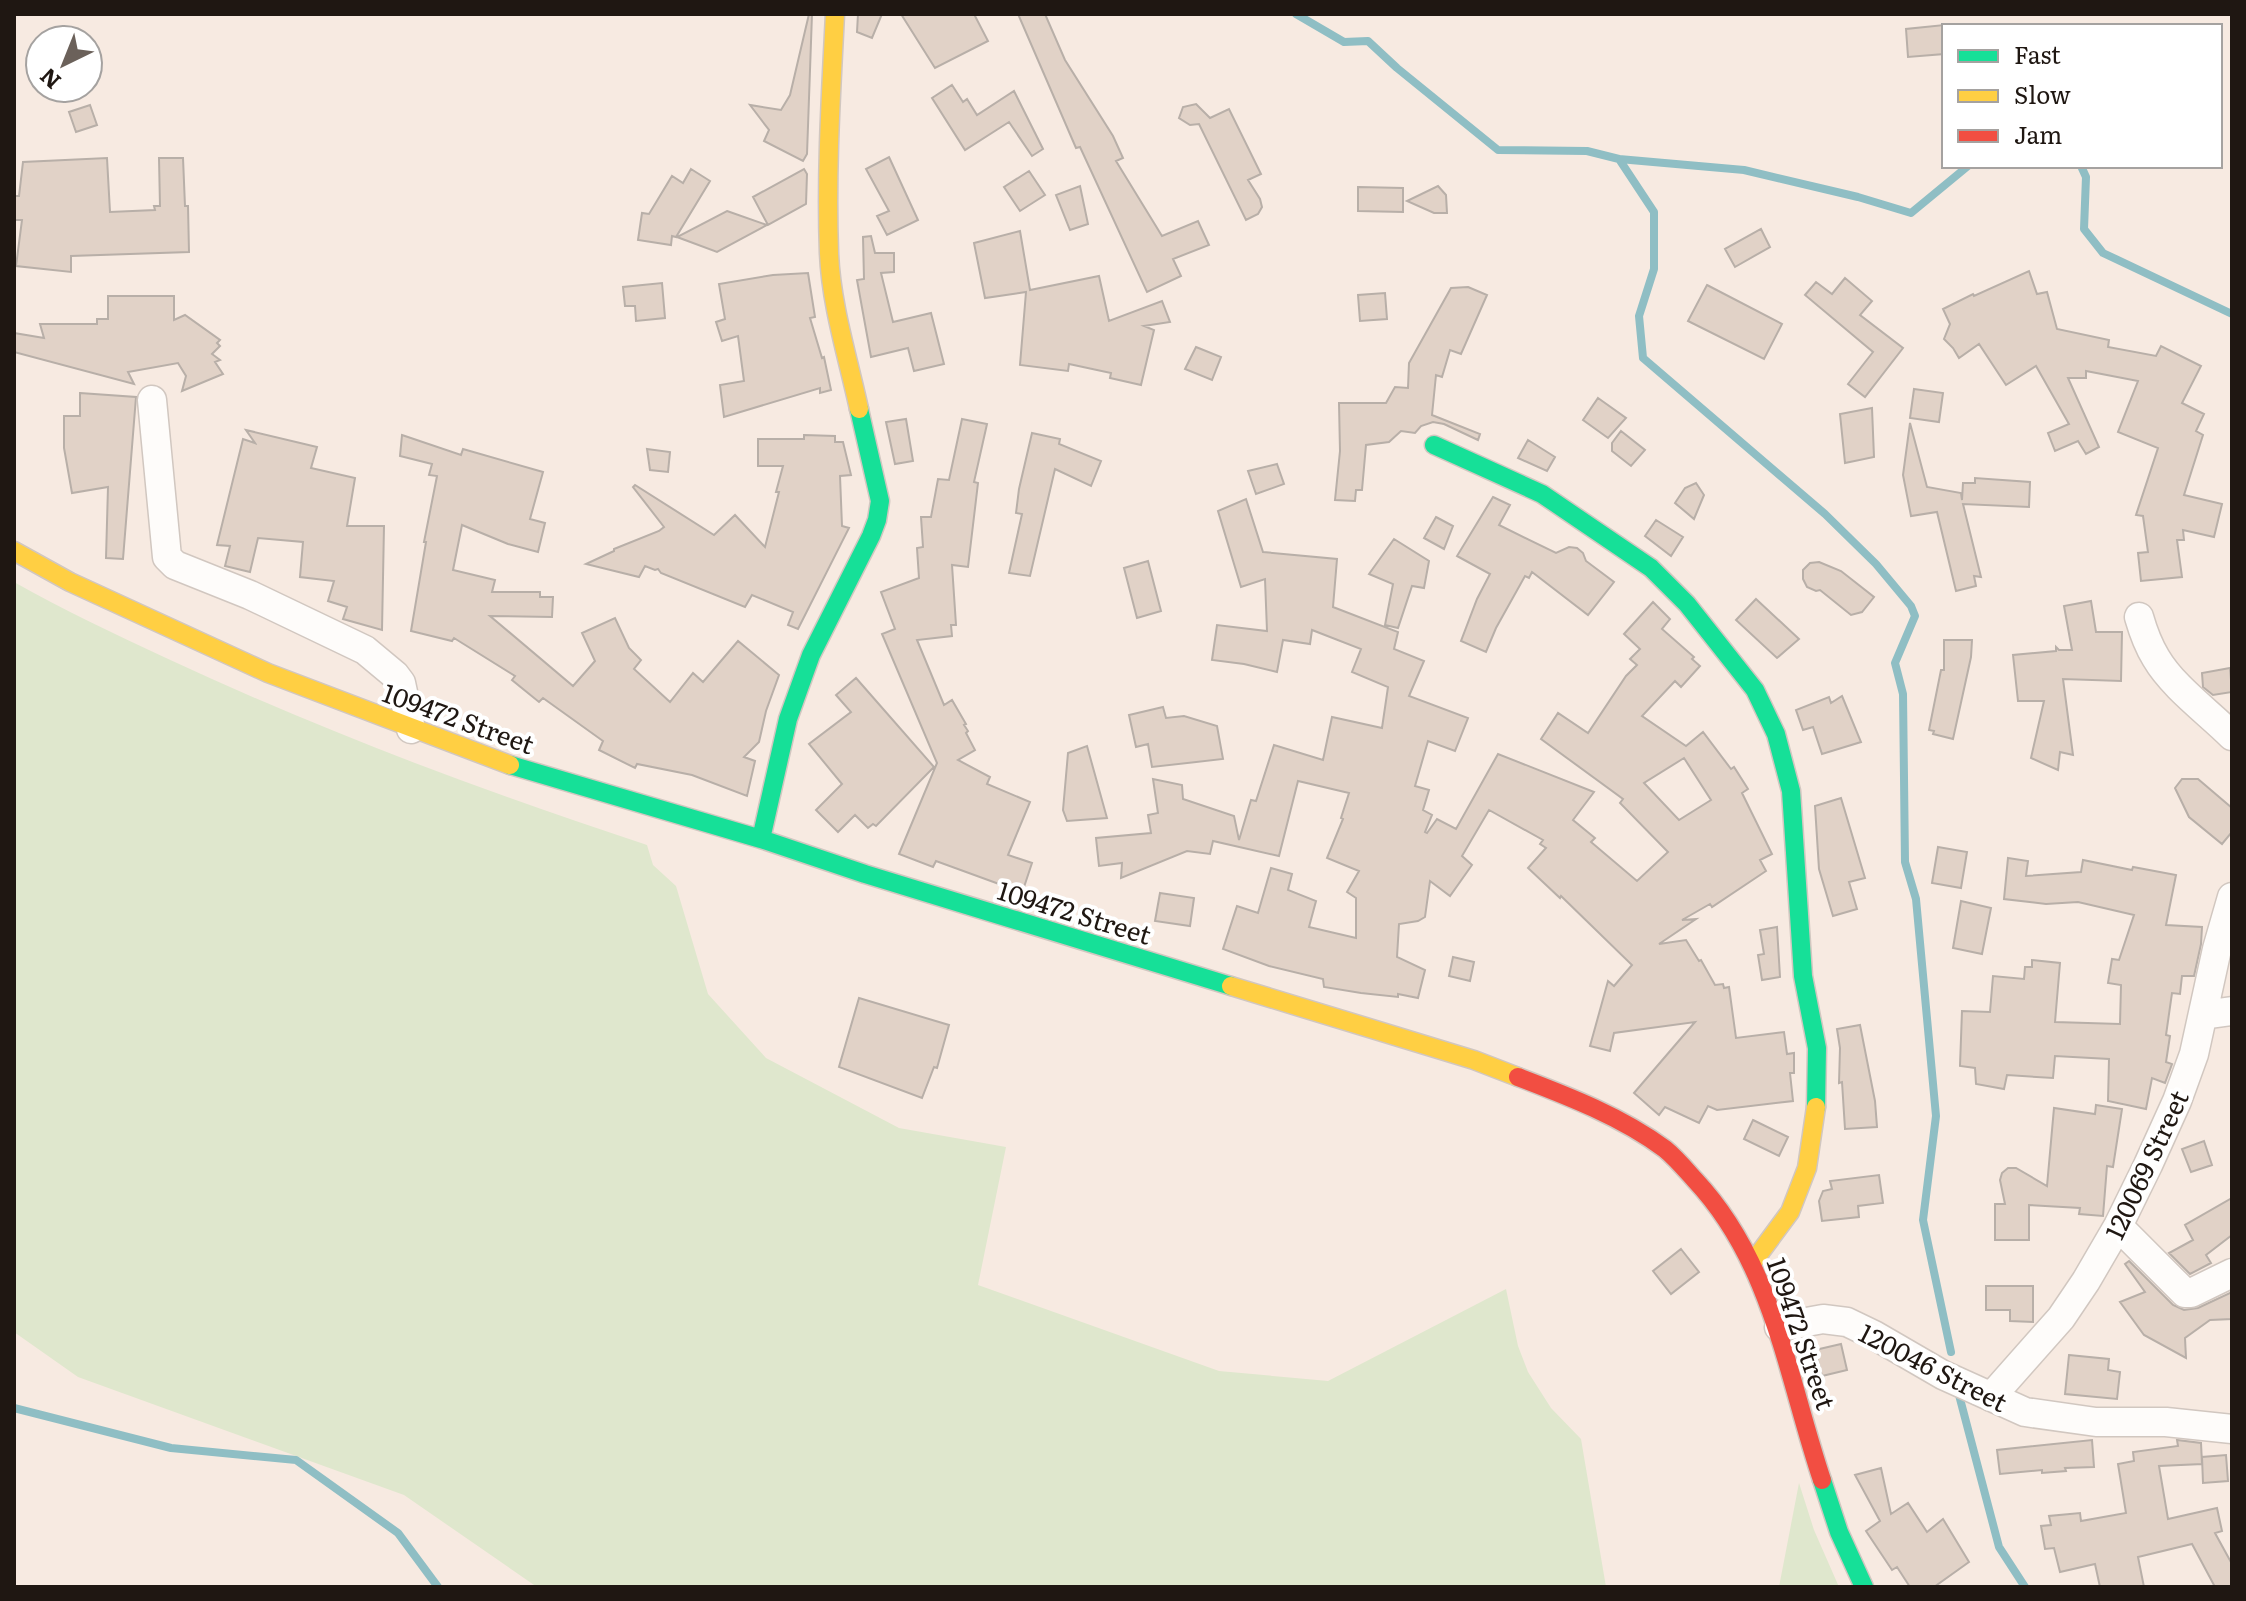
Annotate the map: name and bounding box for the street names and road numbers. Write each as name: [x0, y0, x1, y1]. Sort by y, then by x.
street label: 109472 Street: [378, 672, 541, 763]
street label: 109472 Street: [993, 869, 1157, 953]
street label: 120069 Street: [2093, 1082, 2197, 1245]
street label: 109472 Street: [1759, 1252, 1847, 1415]
street label: 120046 Street: [1853, 1312, 2015, 1420]

